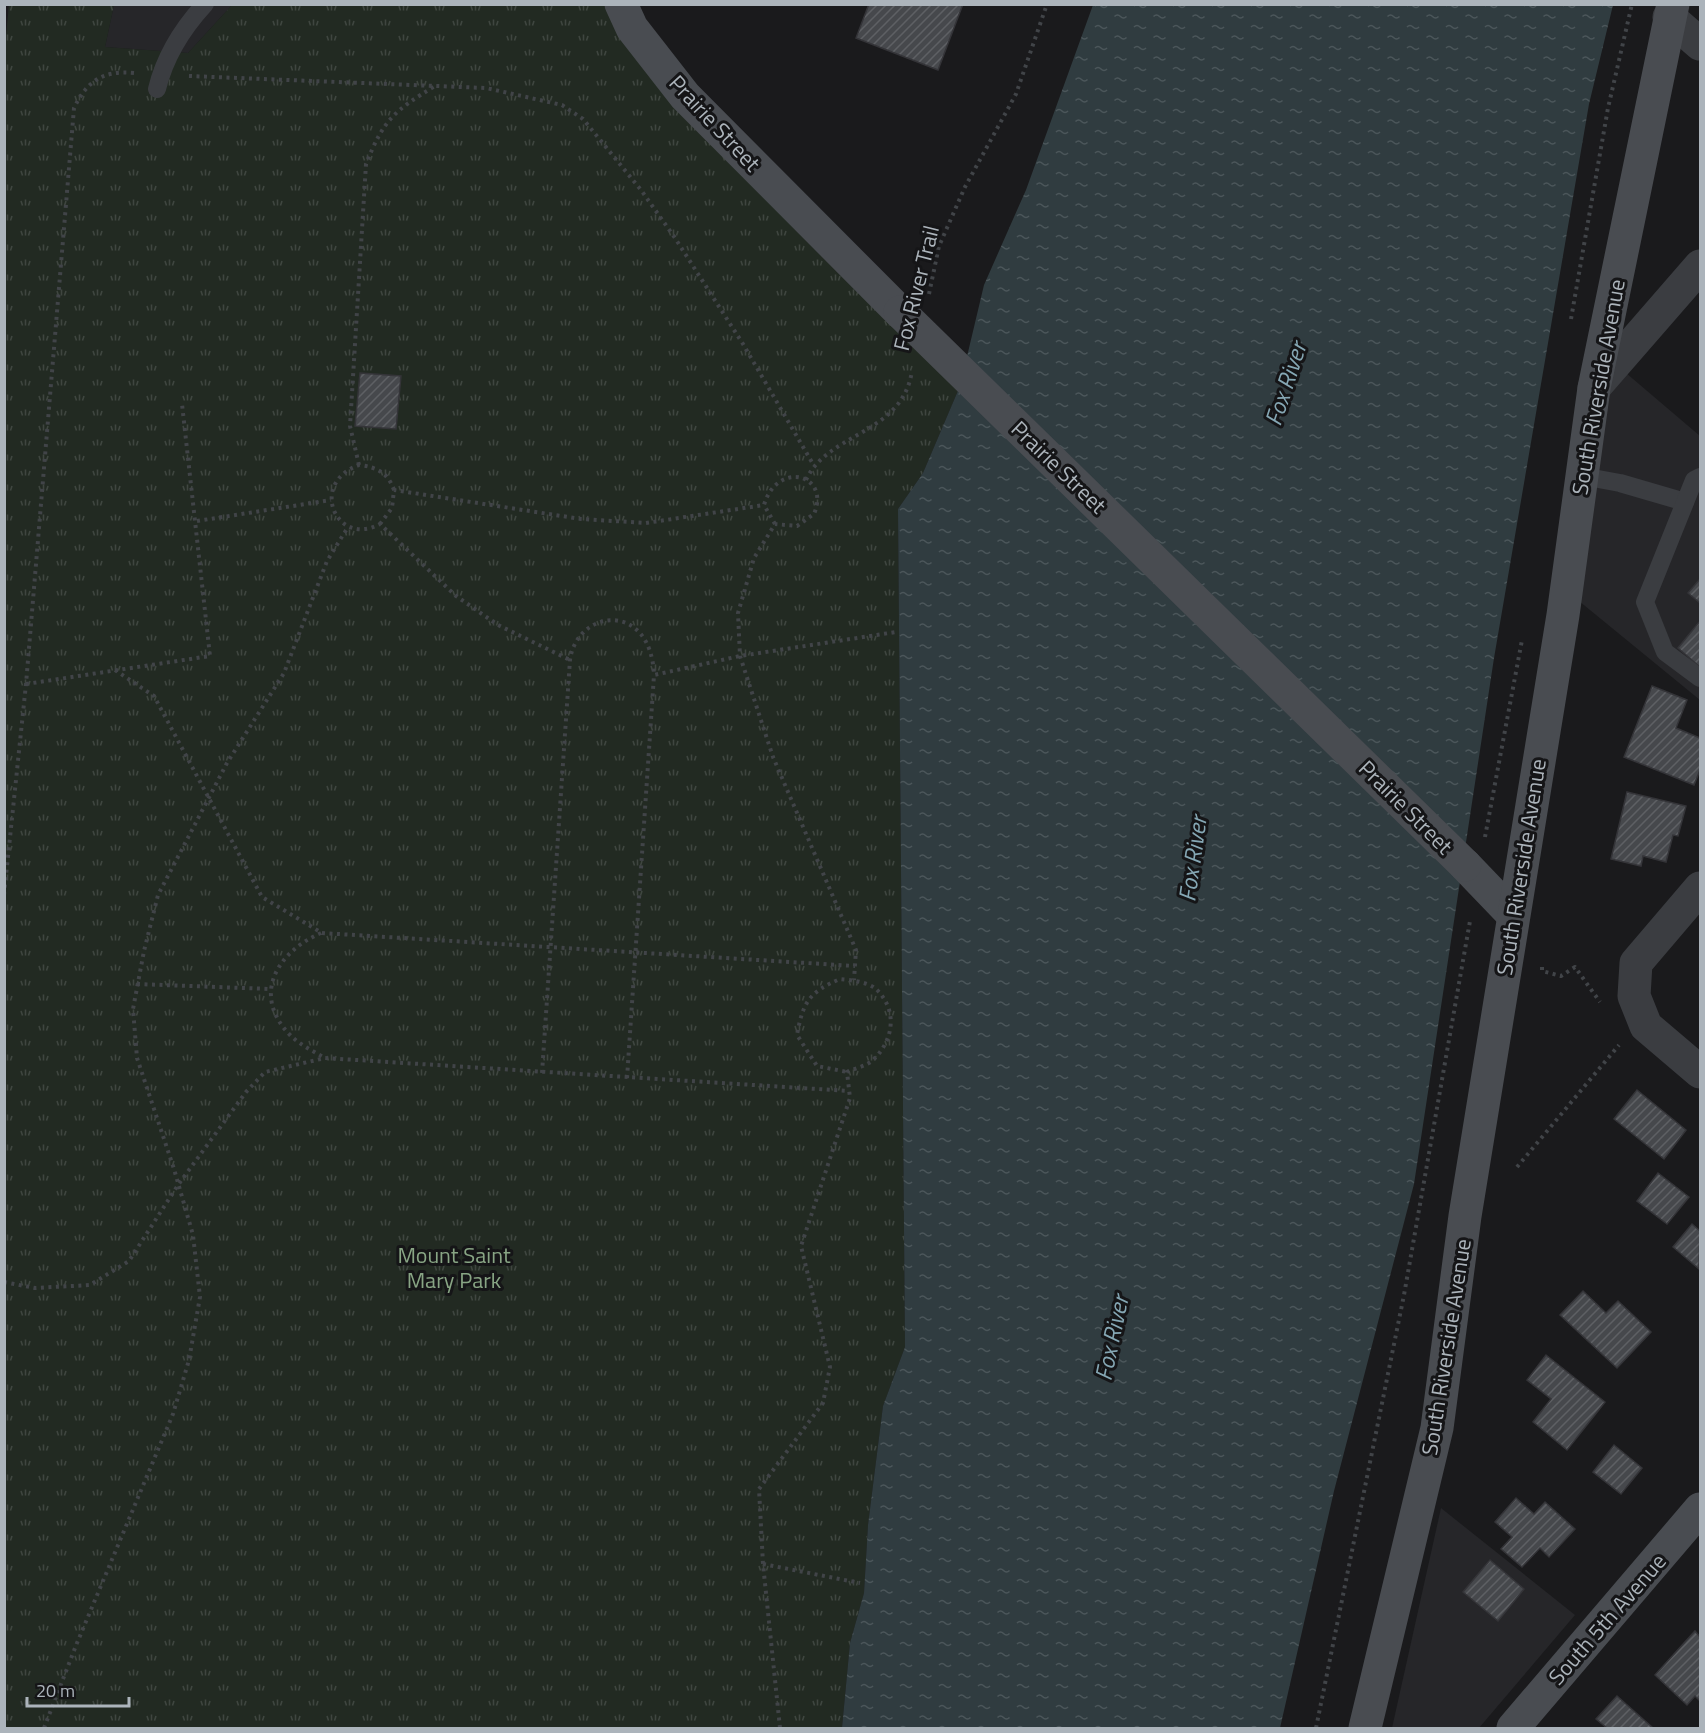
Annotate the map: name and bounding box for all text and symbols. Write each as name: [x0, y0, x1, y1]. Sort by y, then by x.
street label: Prairie Street: [661, 67, 769, 179]
street label: Fox River Trail: [884, 222, 948, 354]
street label: South Riverside Avenue: [1562, 276, 1634, 498]
water label: Fox River: [1255, 334, 1316, 430]
street label: Prairie Street: [1003, 413, 1115, 522]
street label: Prairie Street: [1351, 752, 1461, 862]
street label: South Riverside Avenue: [1487, 756, 1555, 978]
water label: Fox River: [1168, 810, 1216, 904]
street label: South Riverside Avenue: [1412, 1236, 1480, 1458]
park label: Mount Saint Mary Park: [397, 1238, 511, 1297]
water label: Fox River: [1084, 1289, 1138, 1384]
street label: South 5th Avenue: [1540, 1546, 1674, 1692]
scale bar: [27, 1670, 129, 1708]
text: 20 m: [36, 1677, 75, 1704]

